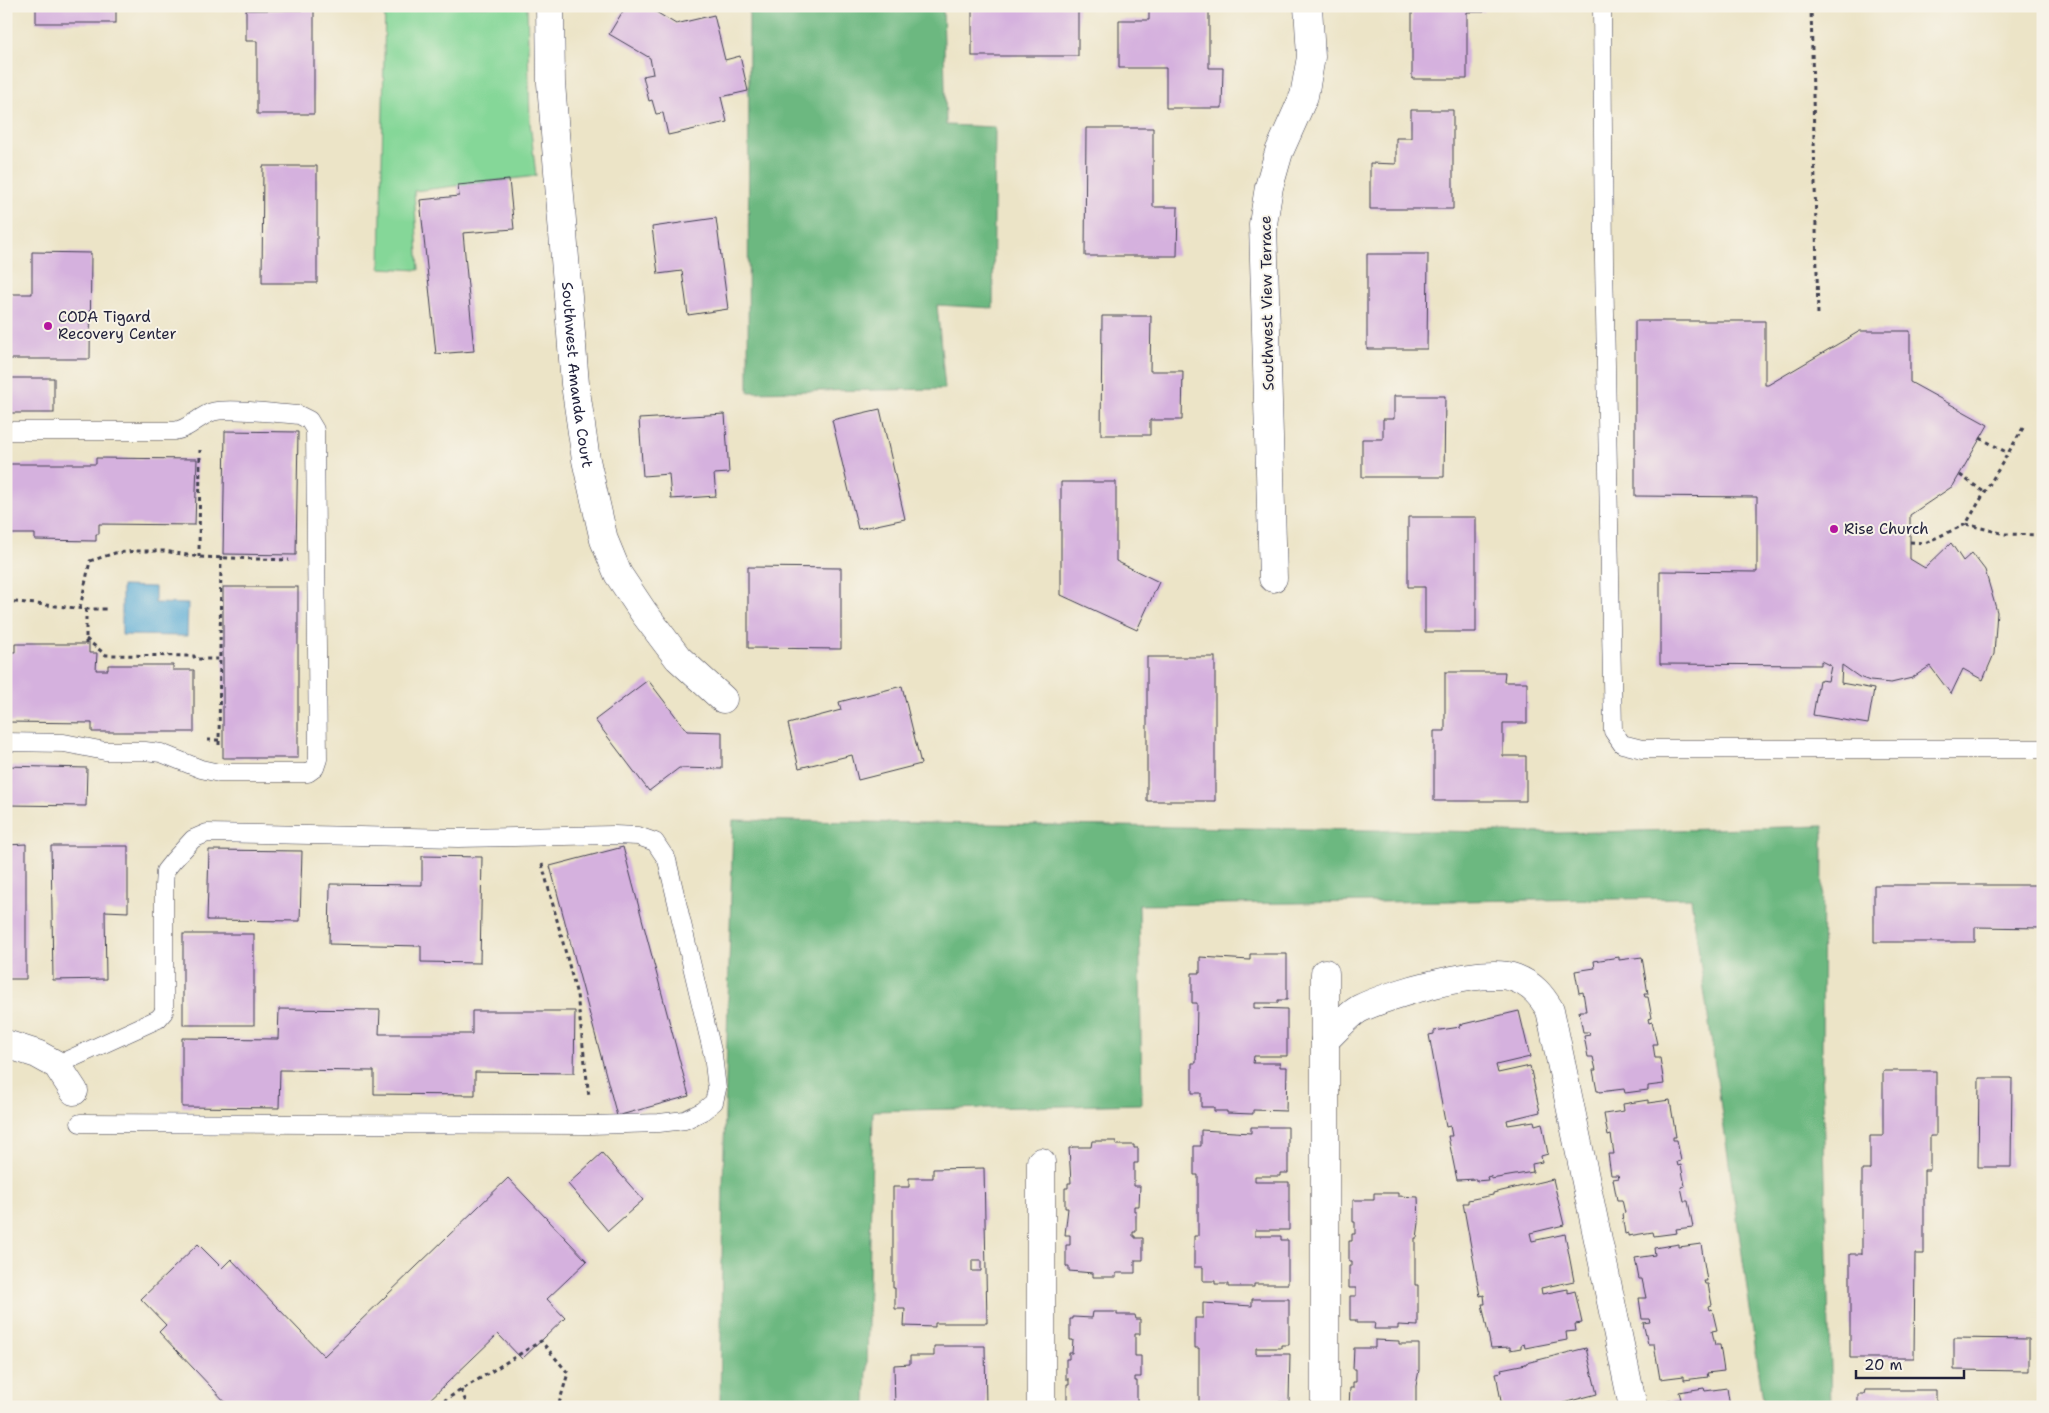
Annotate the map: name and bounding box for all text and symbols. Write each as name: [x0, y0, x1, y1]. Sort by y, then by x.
street label: Southwest View Terrace: [1255, 215, 1279, 391]
street label: Southwest Amanda Court: [557, 281, 597, 470]
place label: CODA Tigard Recovery Center: [58, 307, 177, 344]
marker: CODA Tigard Recovery Center: [42, 320, 54, 332]
place label: Rise Church: [1844, 519, 1929, 539]
marker: Rise Church: [1828, 523, 1840, 535]
scale bar: [1856, 1348, 1964, 1380]
text: 20 m: [1864, 1355, 1903, 1375]

